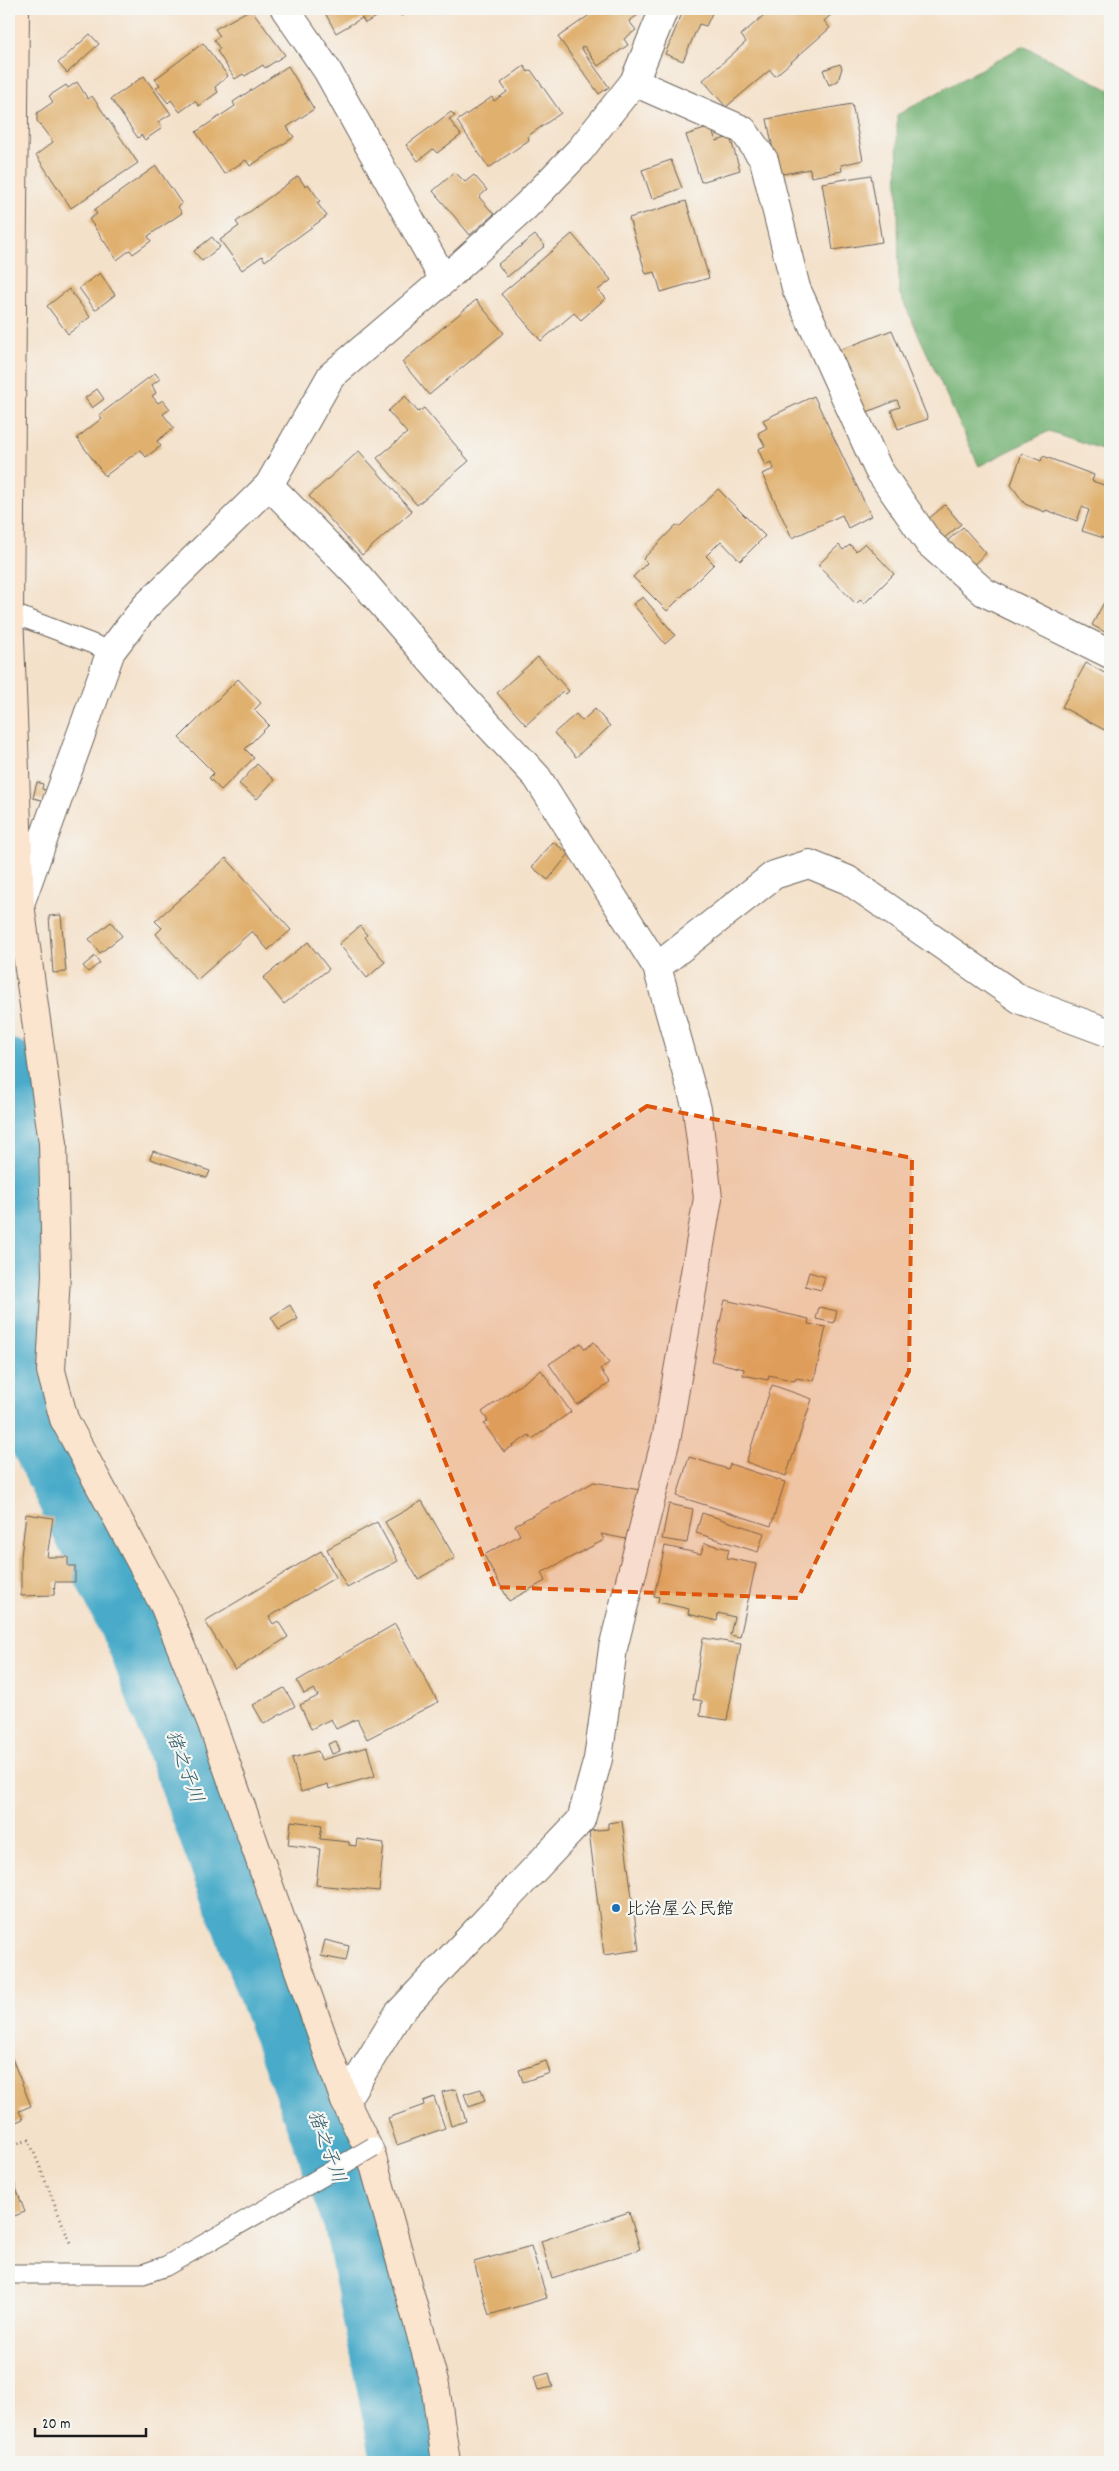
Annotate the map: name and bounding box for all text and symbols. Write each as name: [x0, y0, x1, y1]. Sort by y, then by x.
water label: 猪之子川: [157, 1727, 208, 1808]
place label: 比治屋公民館: [626, 1898, 734, 1923]
marker: 比治屋公民館: [610, 1902, 622, 1914]
water label: 猪之子川: [299, 2107, 350, 2188]
scale bar: [35, 2406, 146, 2438]
text: 20 m: [42, 2414, 70, 2436]

